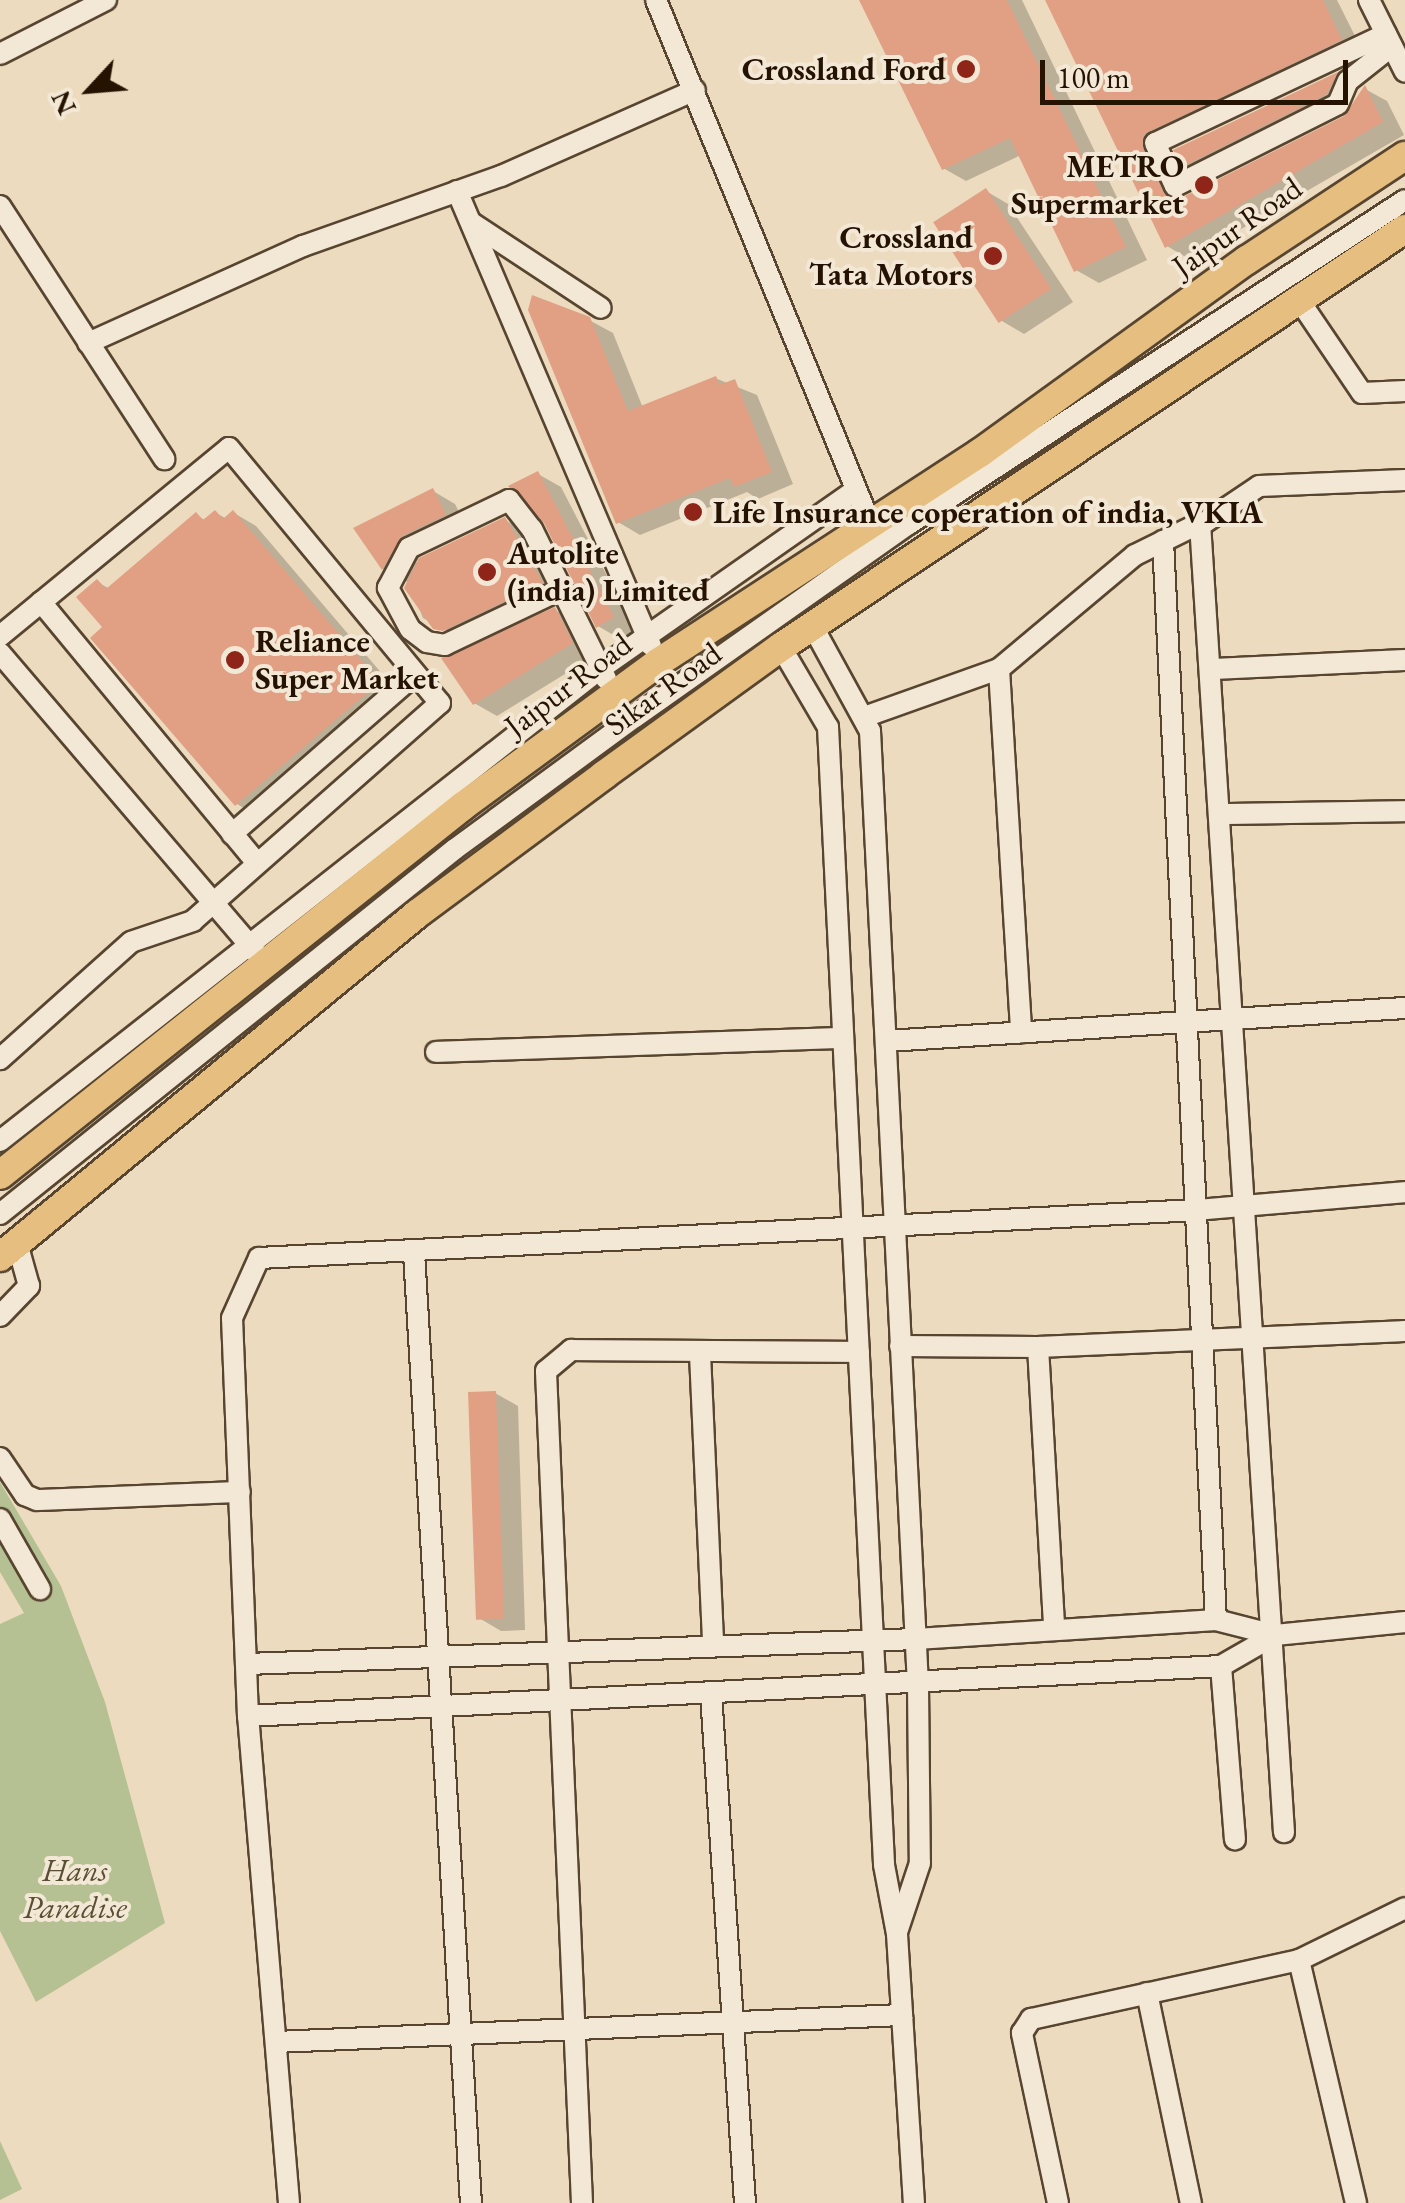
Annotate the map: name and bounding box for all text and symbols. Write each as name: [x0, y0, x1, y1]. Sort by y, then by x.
north arrow: [40, 40, 140, 140]
scale bar: [1045, 40, 1352, 102]
place label: Crossland Ford: [742, 50, 946, 88]
marker: Crossland Ford: [955, 58, 977, 80]
text: 100 m: [1057, 58, 1130, 97]
text: N: [42, 85, 84, 121]
place label: METRO Supermarket: [1011, 148, 1184, 223]
street label: Jaipur Road: [1165, 169, 1309, 285]
marker: METRO Supermarket: [1193, 174, 1215, 196]
place label: Crossland Tata Motors: [809, 219, 973, 294]
marker: Crossland Tata Motors: [982, 245, 1004, 267]
place label: Life Insurance coperation of india, VKIA: [713, 493, 1263, 531]
marker: Life Insurance coperation of india, VKIA: [682, 501, 704, 523]
place label: Autolite (india) Limited: [507, 535, 709, 610]
marker: Autolite (india) Limited: [476, 561, 498, 583]
place label: Reliance Super Market: [255, 623, 438, 698]
street label: Jaipur Road: [497, 625, 639, 745]
street label: Sikar Road: [597, 634, 729, 744]
marker: Reliance Super Market: [224, 649, 246, 671]
park label: Hans Paradise: [23, 1852, 127, 1927]

